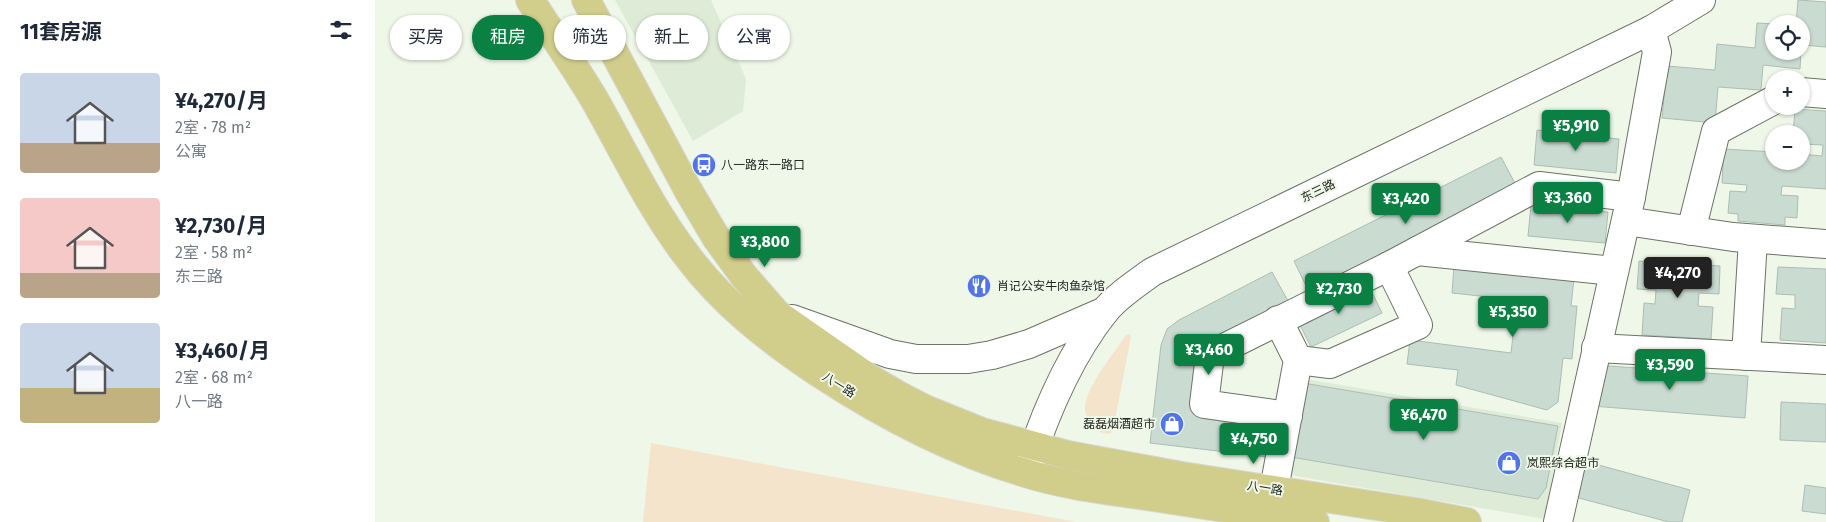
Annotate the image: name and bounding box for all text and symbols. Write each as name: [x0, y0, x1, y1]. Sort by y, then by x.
chip: 买房: [390, 15, 462, 60]
chip: 租房: [472, 15, 544, 60]
chip: 筛选: [554, 15, 626, 60]
chip: 新上: [636, 15, 708, 60]
chip: 公寓: [718, 15, 790, 60]
map controls: [1765, 15, 1810, 170]
button: locate: [1765, 15, 1810, 60]
icon: filters: [327, 16, 355, 44]
text: 11套房源: [20, 19, 102, 45]
button: +: [1765, 70, 1810, 115]
text: ¥4,270/月: [175, 88, 268, 114]
icon: home: [60, 93, 120, 153]
pin: ¥5,910: [1535, 110, 1617, 152]
text: ¥5,910: [1553, 116, 1599, 135]
text: 2室 · 78 m²: [175, 118, 251, 137]
button: −: [1765, 125, 1810, 170]
text: 公寓: [175, 142, 207, 161]
bus stop icon: 八一路东一路口: [691, 152, 717, 178]
place label: 八一路东一路口: [721, 158, 805, 172]
street label: 东三路: [1299, 177, 1337, 205]
pin: ¥3,420: [1365, 182, 1447, 225]
pin: ¥3,360: [1527, 182, 1609, 224]
text: ¥3,360: [1544, 188, 1592, 207]
text: ¥3,420: [1382, 189, 1430, 208]
text: ¥2,730/月: [175, 213, 267, 239]
icon: home: [60, 218, 120, 278]
pin: ¥3,800: [724, 226, 806, 268]
text: ¥3,800: [740, 232, 790, 251]
text: 2室 · 58 m²: [175, 243, 252, 262]
pin: ¥4,270: [1637, 256, 1719, 299]
text: ¥4,270: [1655, 263, 1701, 282]
text: 东三路: [175, 267, 223, 286]
pin: ¥2,730: [1298, 272, 1380, 315]
restaurant icon: 肖记公安牛肉鱼杂馆: [966, 273, 992, 299]
place label: 肖记公安牛肉鱼杂馆: [997, 279, 1105, 293]
text: ¥2,730: [1316, 279, 1362, 298]
pin: ¥5,350: [1472, 296, 1554, 338]
text: ¥5,350: [1489, 302, 1537, 321]
pin: ¥3,460: [1168, 334, 1250, 376]
text: ¥3,460/月: [175, 338, 270, 364]
text: ¥3,460: [1185, 340, 1233, 359]
icon: home: [60, 343, 120, 403]
pin: ¥3,590: [1629, 348, 1711, 391]
text: ¥3,590: [1646, 355, 1694, 374]
text: 2室 · 68 m²: [175, 368, 253, 387]
street label: 八一路: [820, 370, 858, 400]
text: 八一路: [175, 392, 223, 411]
pin: ¥6,470: [1383, 398, 1465, 441]
text: ¥6,470: [1401, 405, 1447, 424]
shop icon: 磊磊烟酒超市: [1159, 411, 1185, 437]
place label: 磊磊烟酒超市: [1083, 417, 1155, 431]
pin: ¥4,750: [1213, 422, 1295, 465]
text: ¥4,750: [1231, 429, 1277, 448]
shop icon: 岚熙综合超市: [1496, 450, 1522, 476]
place label: 岚熙综合超市: [1527, 456, 1599, 470]
street label: 八一路: [1246, 478, 1284, 498]

